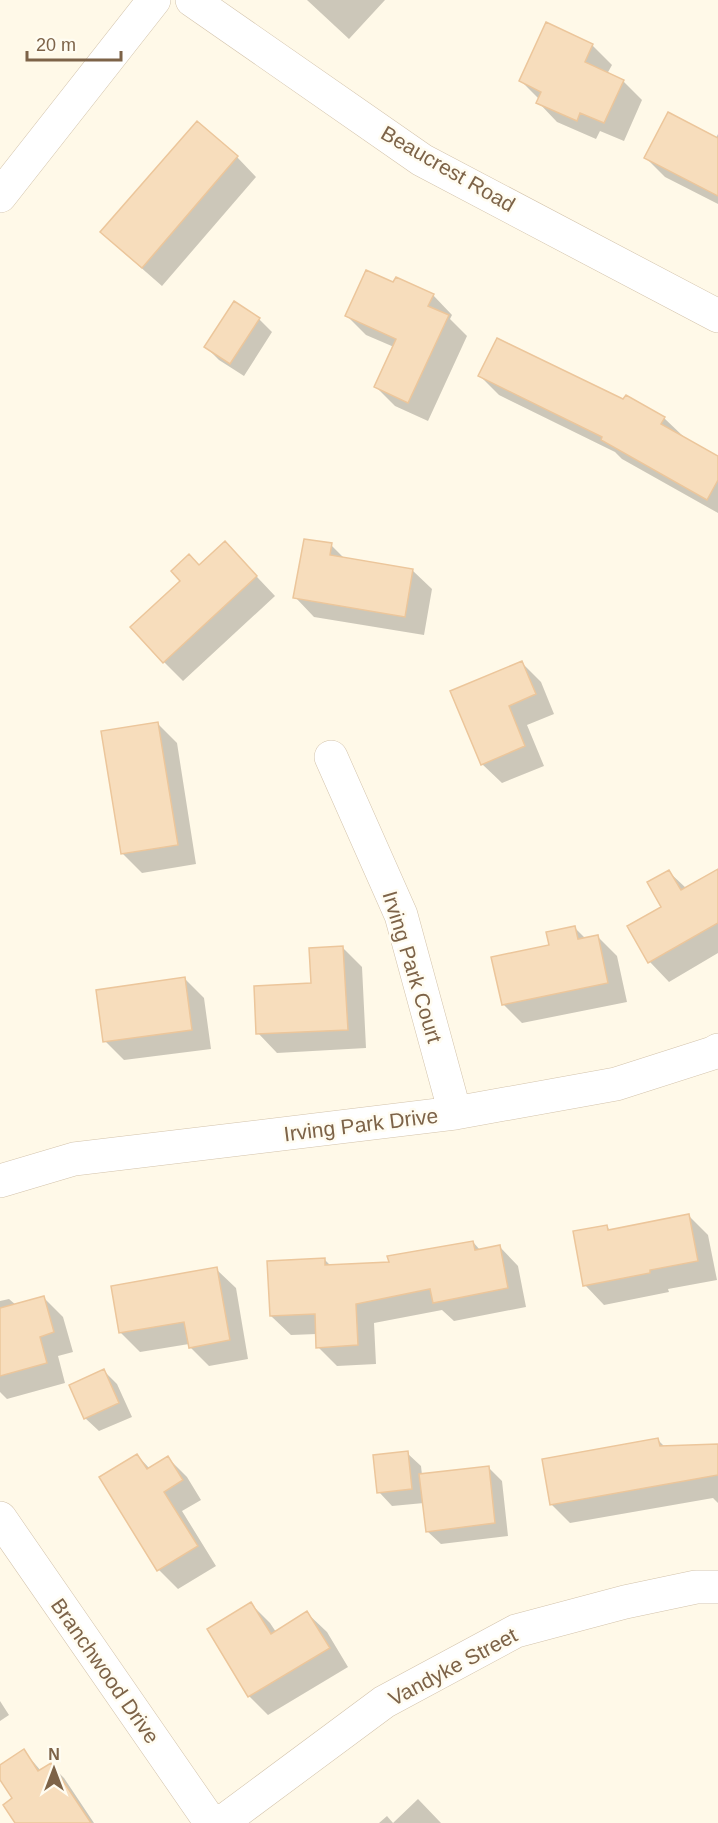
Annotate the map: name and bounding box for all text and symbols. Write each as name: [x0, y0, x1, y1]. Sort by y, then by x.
scale bar: [27, 24, 122, 62]
text: 20 m: [36, 35, 76, 55]
street label: Beaucrest Road: [377, 121, 519, 216]
street label: Irving Park Court: [378, 888, 447, 1046]
street label: Irving Park Drive: [283, 1104, 439, 1145]
street label: Branchwood Drive: [47, 1594, 164, 1748]
street label: Vandyke Street: [385, 1623, 521, 1710]
north arrow: [24, 1739, 84, 1799]
text: N: [48, 1746, 60, 1763]

